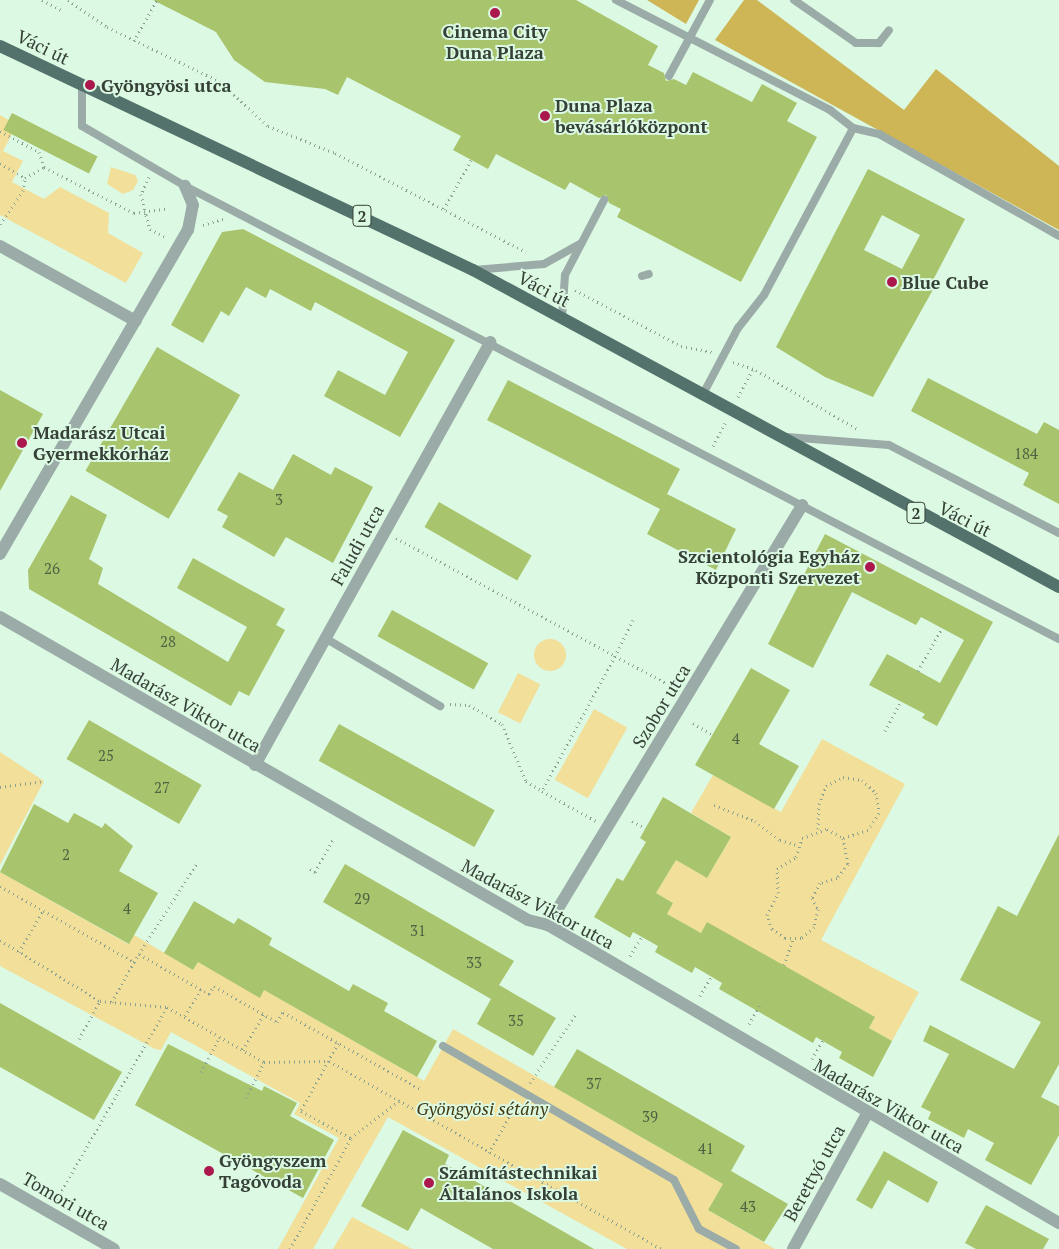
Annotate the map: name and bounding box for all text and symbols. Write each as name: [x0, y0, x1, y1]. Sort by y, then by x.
marker: Cinema City Duna Plaza: [489, 7, 501, 19]
place label: Cinema City Duna Plaza: [443, 21, 547, 64]
street label: Váci út: [13, 25, 73, 69]
place label: Gyöngyösi utca: [101, 74, 231, 96]
marker: Gyöngyösi utca: [83, 78, 97, 92]
place label: Duna Plaza bevásárlóközpont: [555, 95, 708, 138]
marker: Duna Plaza bevásárlóközpont: [539, 110, 551, 122]
road number: 2: [352, 202, 372, 230]
street label: Váci út: [514, 266, 574, 312]
place label: Blue Cube: [902, 271, 989, 293]
marker: Blue Cube: [886, 276, 898, 288]
place label: Madarász Utcai Gyermekkórház: [33, 422, 169, 464]
marker: Madarász Utcai Gyermekkórház: [15, 436, 29, 450]
house number: 184: [1014, 445, 1038, 463]
house number: 3: [275, 491, 283, 509]
street label: Váci út: [935, 497, 995, 541]
road number: 2: [906, 499, 926, 526]
street label: Faludi utca: [326, 501, 388, 589]
place label: Szcientológia Egyház Központi Szervezet: [678, 546, 860, 588]
house number: 26: [44, 560, 60, 578]
marker: Szcientológia Egyház Központi Szervezet: [864, 561, 876, 573]
house number: 28: [160, 633, 176, 651]
street label: Madarász Viktor utca: [107, 653, 265, 757]
street label: Szobor utca: [628, 660, 694, 752]
house number: 4: [732, 730, 740, 748]
house number: 25: [98, 747, 114, 765]
house number: 27: [154, 779, 170, 797]
house number: 2: [62, 846, 70, 864]
street label: Madarász Viktor utca: [458, 855, 618, 953]
house number: 29: [354, 890, 370, 908]
house number: 4: [123, 900, 131, 918]
house number: 31: [410, 922, 426, 940]
house number: 33: [466, 954, 482, 972]
house number: 35: [508, 1012, 524, 1030]
street label: Madarász Viktor utca: [810, 1054, 968, 1158]
house number: 37: [586, 1075, 602, 1093]
park label: Gyöngyösi sétány: [416, 1097, 548, 1119]
house number: 39: [642, 1108, 658, 1126]
street label: Berettyó utca: [779, 1121, 849, 1225]
house number: 41: [698, 1140, 714, 1158]
place label: Gyöngyszem Tagóvoda: [219, 1150, 326, 1192]
place label: Számítástechnikai Általános Iskola: [439, 1162, 597, 1204]
marker: Gyöngyszem Tagóvoda: [203, 1165, 215, 1177]
street label: Tomori utca: [19, 1167, 113, 1235]
marker: Számítástechnikai Általános Iskola: [423, 1177, 435, 1189]
house number: 43: [740, 1198, 756, 1216]

